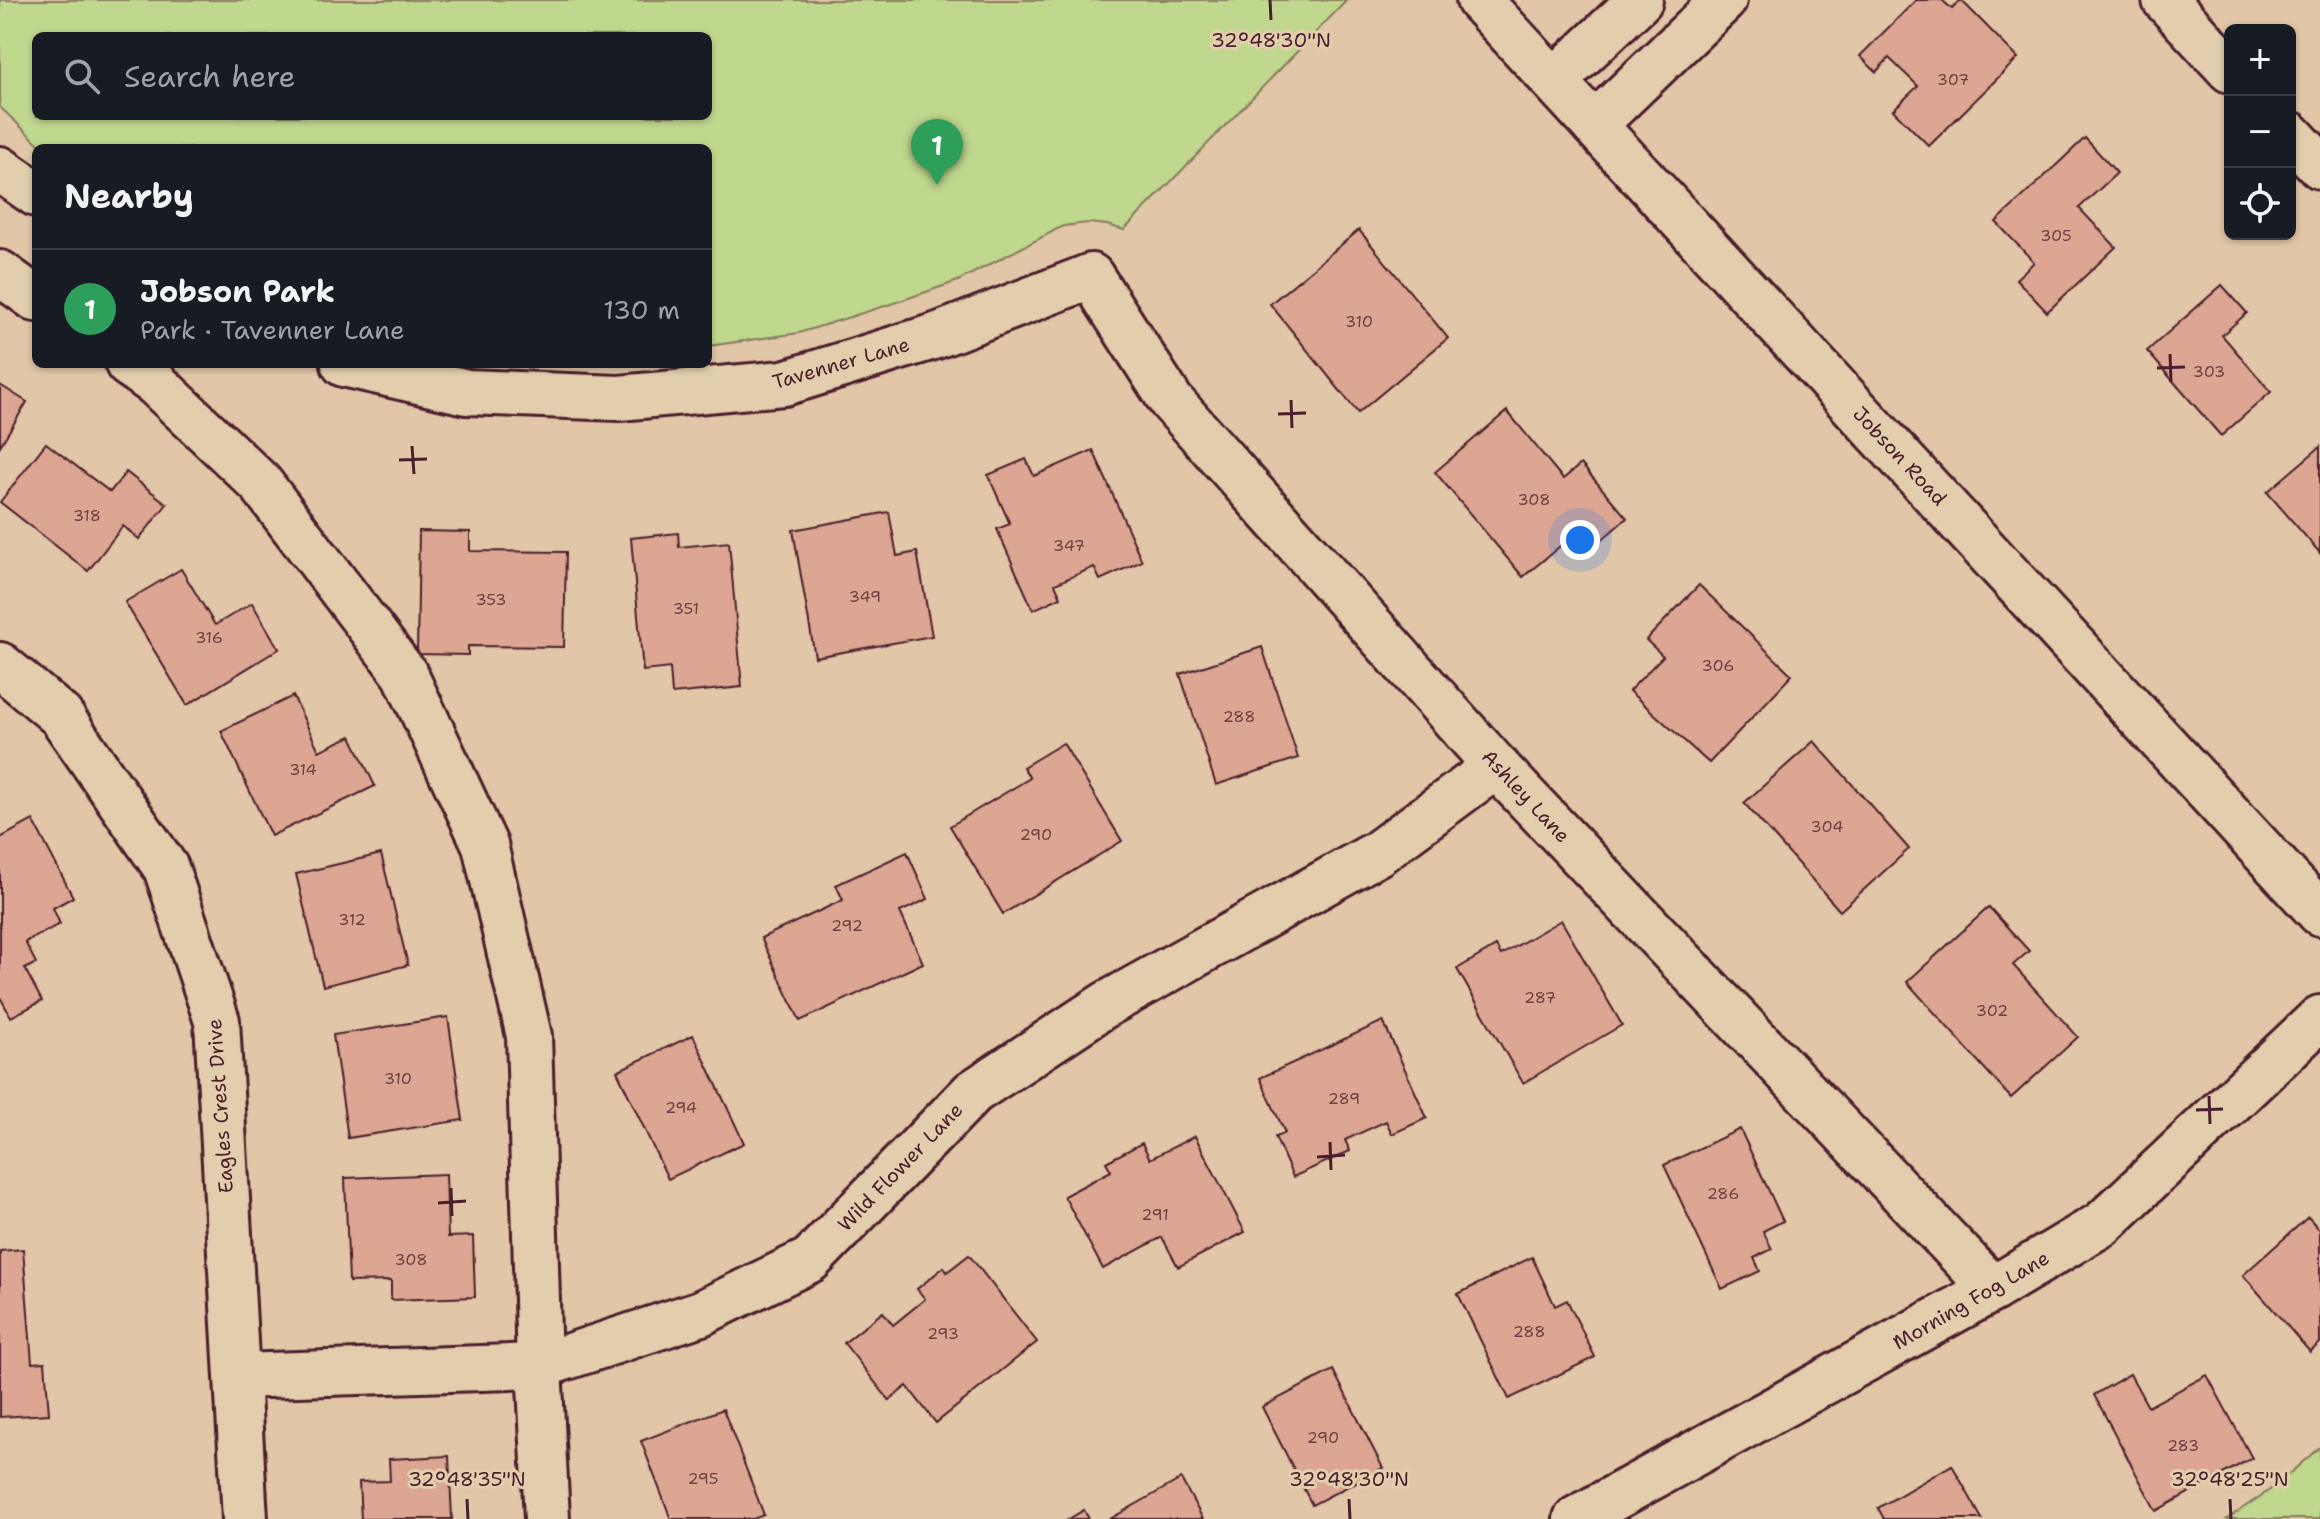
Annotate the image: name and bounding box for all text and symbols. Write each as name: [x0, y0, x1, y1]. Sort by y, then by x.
map controls: [2224, 24, 2296, 240]
button: +: [2224, 24, 2296, 96]
text: 32°48'30"N: [1211, 27, 1331, 53]
search box: [32, 32, 712, 120]
icon: search: [60, 54, 104, 98]
text: Search here: [124, 56, 295, 97]
house number: 307: [1937, 69, 1969, 90]
button: −: [2224, 96, 2296, 168]
pin: 1: [911, 119, 963, 185]
button: locate: [2224, 168, 2296, 240]
text: Nearby: [64, 173, 194, 219]
house number: 305: [2040, 225, 2072, 246]
text: Jobson Park: [140, 271, 335, 312]
text: 1: [84, 292, 96, 327]
text: 130 m: [603, 292, 680, 327]
house number: 310: [1345, 311, 1373, 332]
text: Park · Tavenner Lane: [140, 312, 405, 347]
street label: Tavenner Lane: [769, 331, 913, 395]
house number: 303: [2193, 361, 2225, 382]
street label: Jobson Road: [1847, 401, 1953, 511]
house number: 308: [1517, 489, 1551, 510]
house number: 318: [73, 505, 101, 526]
your location: [1560, 520, 1600, 560]
house number: 347: [1053, 535, 1085, 556]
house number: 349: [849, 586, 881, 607]
house number: 353: [476, 589, 506, 610]
house number: 351: [673, 598, 699, 619]
house number: 316: [195, 627, 223, 648]
house number: 306: [1701, 655, 1735, 676]
house number: 288: [1223, 706, 1255, 727]
street label: Ashley Lane: [1476, 744, 1576, 848]
house number: 314: [289, 759, 317, 780]
house number: 304: [1811, 816, 1843, 837]
house number: 290: [1020, 824, 1052, 845]
house number: 312: [338, 909, 366, 930]
house number: 292: [831, 915, 863, 936]
house number: 287: [1524, 987, 1556, 1008]
house number: 302: [1976, 1000, 2008, 1021]
street label: Eagles Crest Drive: [201, 1018, 239, 1194]
house number: 310: [384, 1068, 412, 1089]
house number: 289: [1328, 1088, 1360, 1109]
house number: 294: [665, 1097, 697, 1118]
street label: Wild Flower Lane: [832, 1097, 968, 1237]
house number: 286: [1707, 1183, 1739, 1204]
house number: 291: [1141, 1204, 1169, 1225]
street label: Morning Fog Lane: [1888, 1245, 2054, 1355]
house number: 308: [394, 1249, 428, 1270]
house number: 288: [1513, 1321, 1545, 1342]
house number: 293: [927, 1323, 959, 1344]
house number: 290: [1307, 1427, 1339, 1448]
house number: 283: [2167, 1435, 2199, 1456]
text: 32°48'35"N: [408, 1466, 526, 1492]
text: 32°48'30"N: [1289, 1466, 1409, 1492]
text: 32°48'25"N: [2171, 1466, 2289, 1492]
house number: 295: [687, 1468, 719, 1489]

